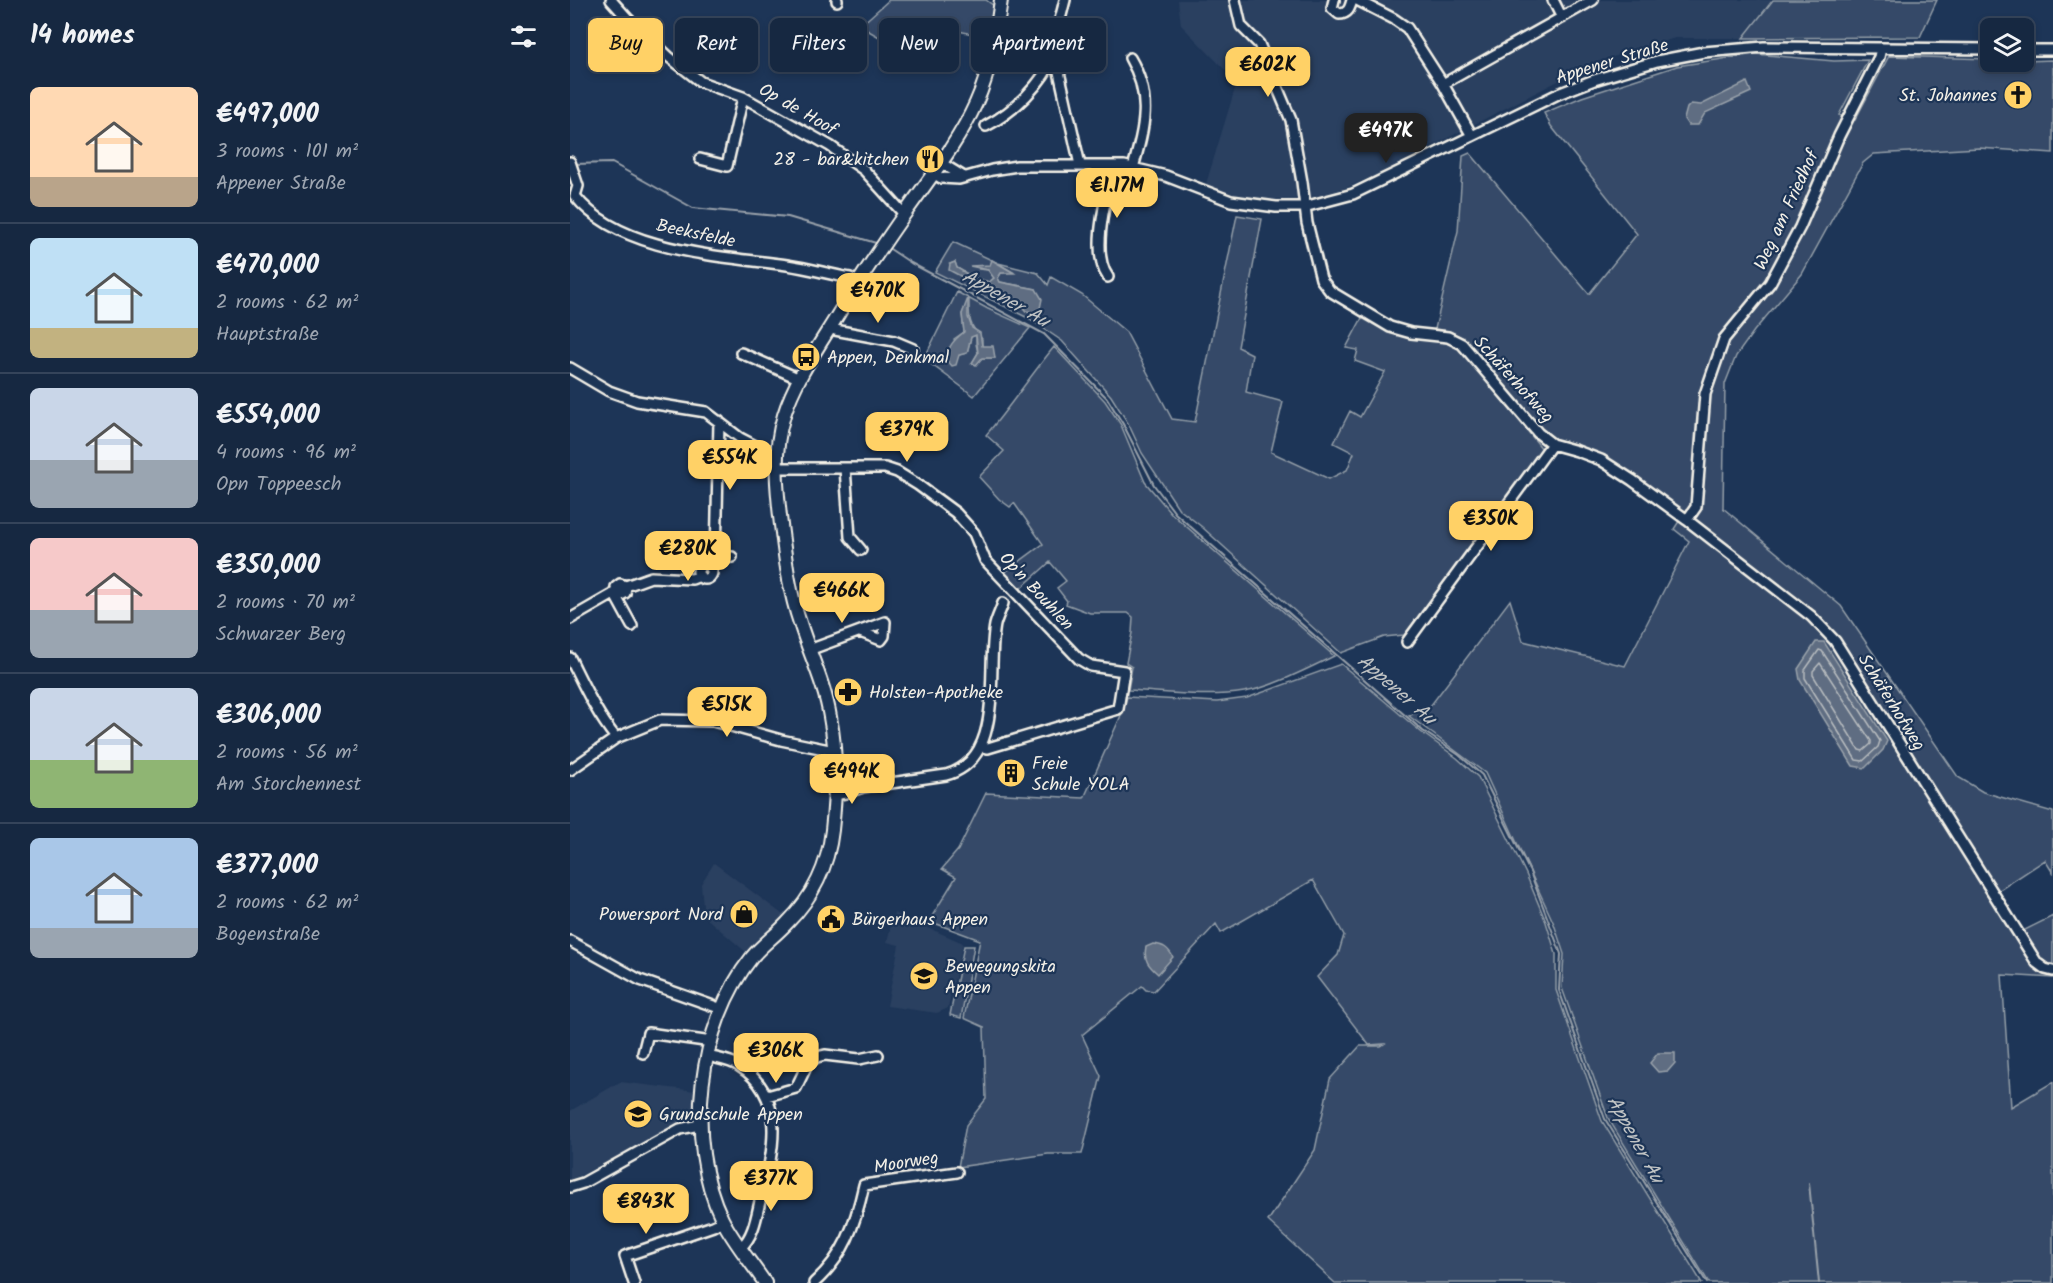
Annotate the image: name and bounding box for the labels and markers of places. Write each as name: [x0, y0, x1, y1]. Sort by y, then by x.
pin: €602K: [1226, 47, 1310, 98]
church icon: St. Johannes: [2002, 79, 2034, 111]
place label: St. Johannes: [1899, 82, 1997, 111]
pin: €497K: [1344, 113, 1428, 164]
restaurant icon: 28 - bar&kitchen: [914, 143, 946, 175]
place label: 28 - bar&kitchen: [773, 146, 909, 175]
pin: €1.17M: [1068, 168, 1166, 219]
pin: €470K: [836, 273, 920, 324]
bus stop icon: Appen, Denkmal: [790, 341, 822, 373]
place label: Appen, Denkmal: [827, 344, 950, 373]
pin: €379K: [865, 412, 949, 463]
pin: €554K: [688, 440, 772, 491]
pin: €350K: [1449, 501, 1533, 552]
pin: €280K: [646, 531, 730, 582]
pin: €466K: [800, 573, 884, 624]
pharmacy icon: Holsten-Apotheke: [832, 676, 864, 708]
place label: Holsten-Apotheke: [869, 679, 1003, 708]
pin: €515K: [685, 687, 769, 738]
place label: Freie Schule YOLA: [1032, 750, 1130, 800]
pin: €494K: [810, 754, 894, 805]
building icon: Freie Schule YOLA: [995, 757, 1027, 789]
shop icon: Powersport Nord: [728, 898, 760, 930]
place label: Powersport Nord: [599, 901, 724, 930]
public building icon: Bürgerhaus Appen: [815, 903, 847, 935]
place label: Bürgerhaus Appen: [852, 906, 988, 935]
place label: Bewegungskita Appen: [945, 953, 1056, 1003]
school or university icon: Bewegungskita Appen: [908, 960, 940, 992]
pin: €306K: [734, 1033, 818, 1084]
school or university icon: Grundschule Appen: [622, 1098, 654, 1130]
place label: Grundschule Appen: [659, 1101, 803, 1130]
pin: €377K: [729, 1161, 813, 1212]
pin: €843K: [604, 1184, 688, 1235]

